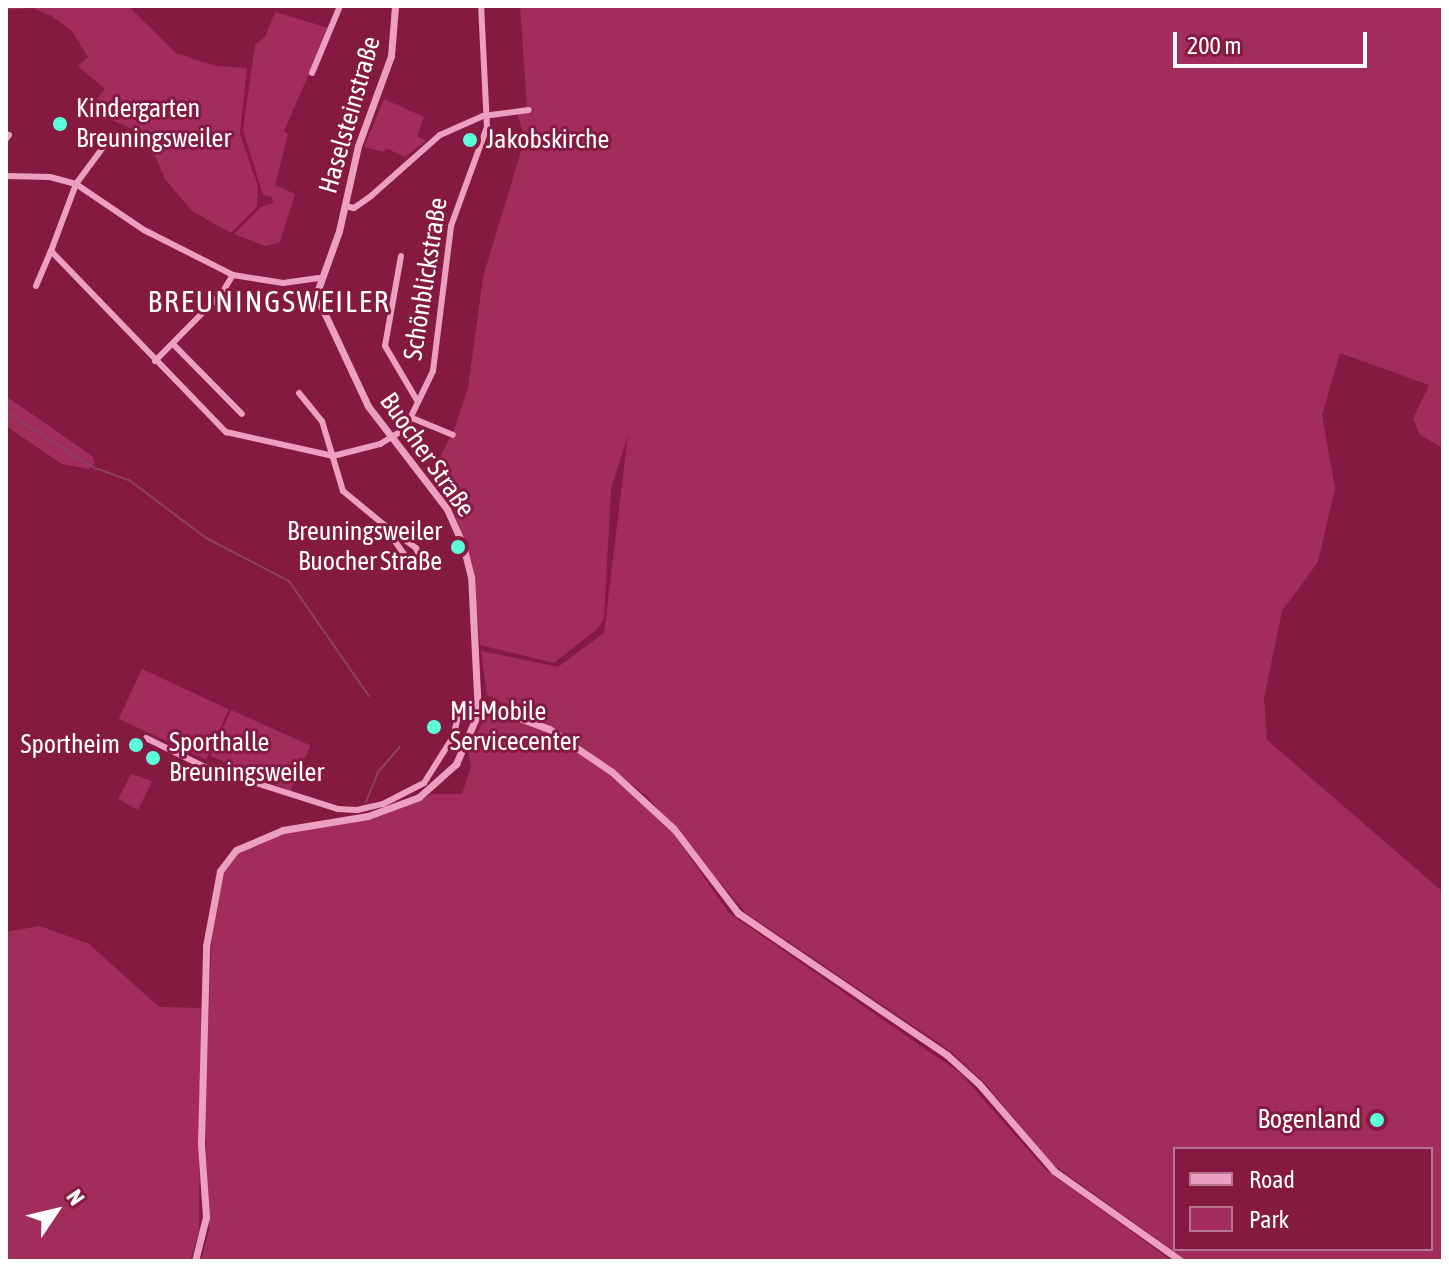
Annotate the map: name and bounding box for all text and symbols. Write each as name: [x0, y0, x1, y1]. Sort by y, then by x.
scale bar: [1177, 16, 1371, 66]
text: 200 m: [1187, 32, 1241, 59]
street label: Haselsteinstraße: [313, 33, 387, 197]
place label: Kindergarten Breuningsweiler: [76, 93, 231, 154]
marker: Kindergarten Breuningsweiler: [51, 115, 69, 133]
place label: Jakobskirche: [486, 124, 609, 156]
marker: Jakobskirche: [461, 131, 479, 149]
street label: Schönblickstraße: [398, 195, 454, 363]
district label: BREUNINGSWEILER: [148, 283, 390, 319]
street label: Buocher Straße: [373, 387, 481, 523]
place label: Breuningsweiler Buocher Straße: [287, 516, 442, 578]
marker: Breuningsweiler Buocher Straße: [449, 538, 467, 556]
place label: Mi-Mobile Servicecenter: [450, 696, 579, 758]
marker: Mi-Mobile Servicecenter: [425, 718, 443, 736]
place label: Sporthalle Breuningsweiler: [169, 727, 324, 788]
place label: Sportheim: [21, 729, 120, 761]
marker: Sportheim: [127, 736, 145, 754]
marker: Sporthalle Breuningsweiler: [144, 749, 162, 767]
place label: Bogenland: [1257, 1104, 1361, 1136]
marker: Bogenland: [1368, 1111, 1386, 1129]
legend: [1173, 1147, 1433, 1251]
text: Road: [1249, 1166, 1295, 1193]
north arrow: [16, 1171, 96, 1251]
text: N: [61, 1184, 90, 1210]
text: Park: [1249, 1206, 1289, 1233]

